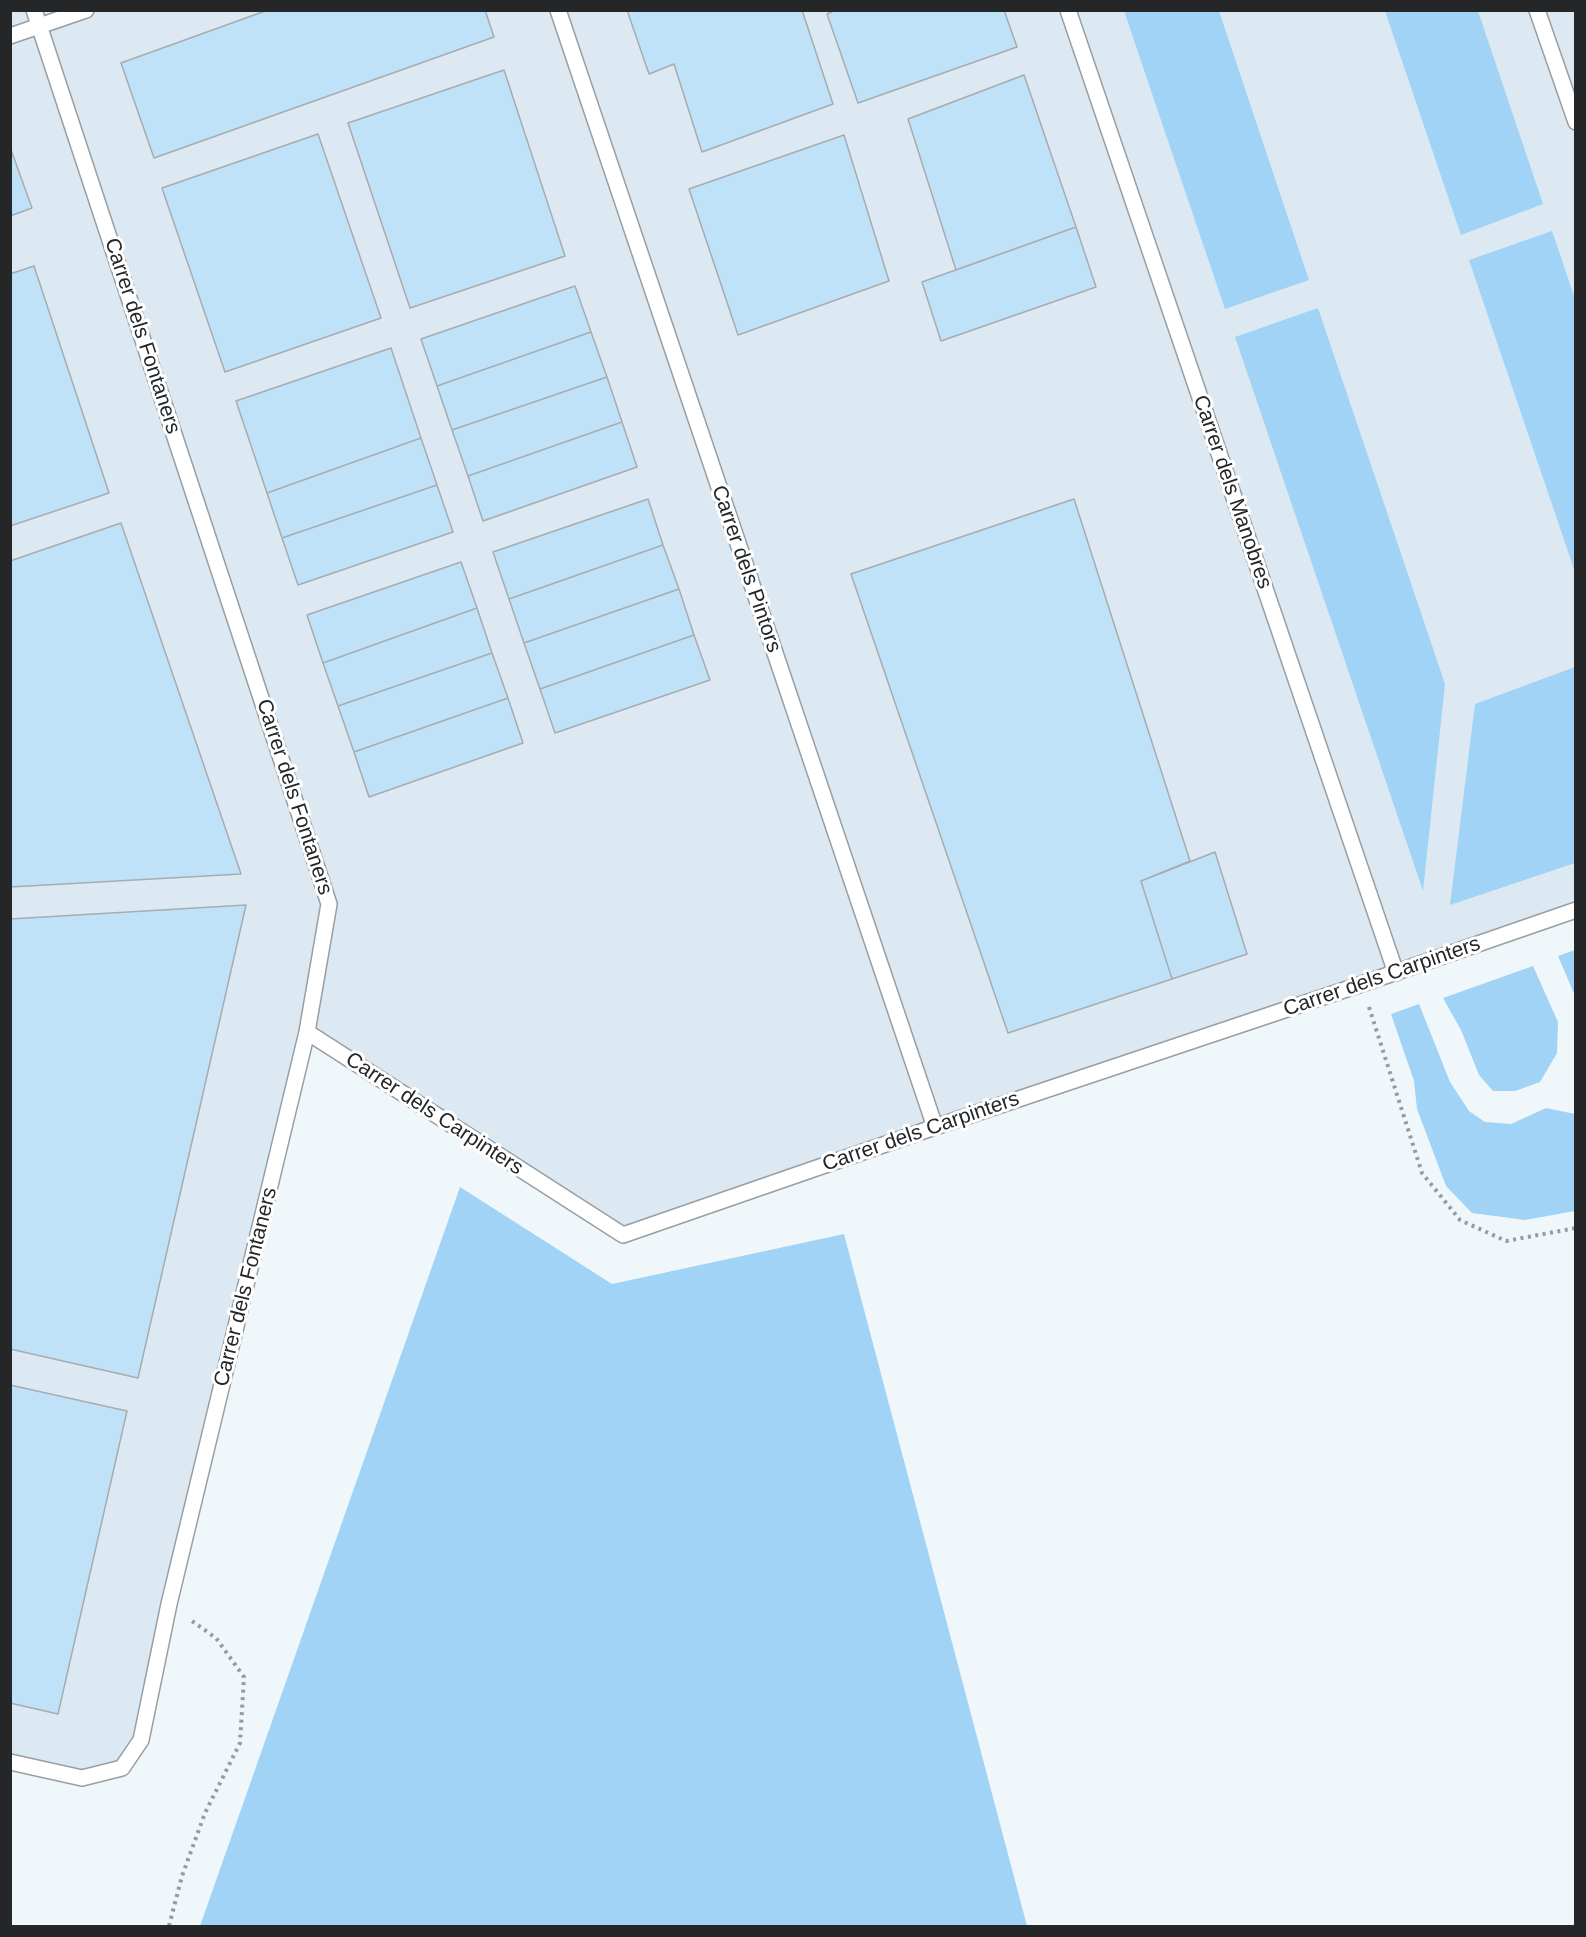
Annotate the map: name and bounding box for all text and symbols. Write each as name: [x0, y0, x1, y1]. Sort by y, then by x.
street label: Carrer dels Fontaners: [98, 235, 186, 437]
street label: Carrer dels Manobres: [1187, 392, 1277, 592]
street label: Carrer dels Pintors: [706, 482, 786, 656]
street label: Carrer dels Fontaners: [250, 696, 338, 898]
street label: Carrer dels Carpinters: [1280, 931, 1484, 1023]
street label: Carrer dels Carpinters: [341, 1047, 527, 1181]
street label: Carrer dels Carpinters: [819, 1086, 1023, 1178]
street label: Carrer dels Fontaners: [209, 1185, 283, 1389]

